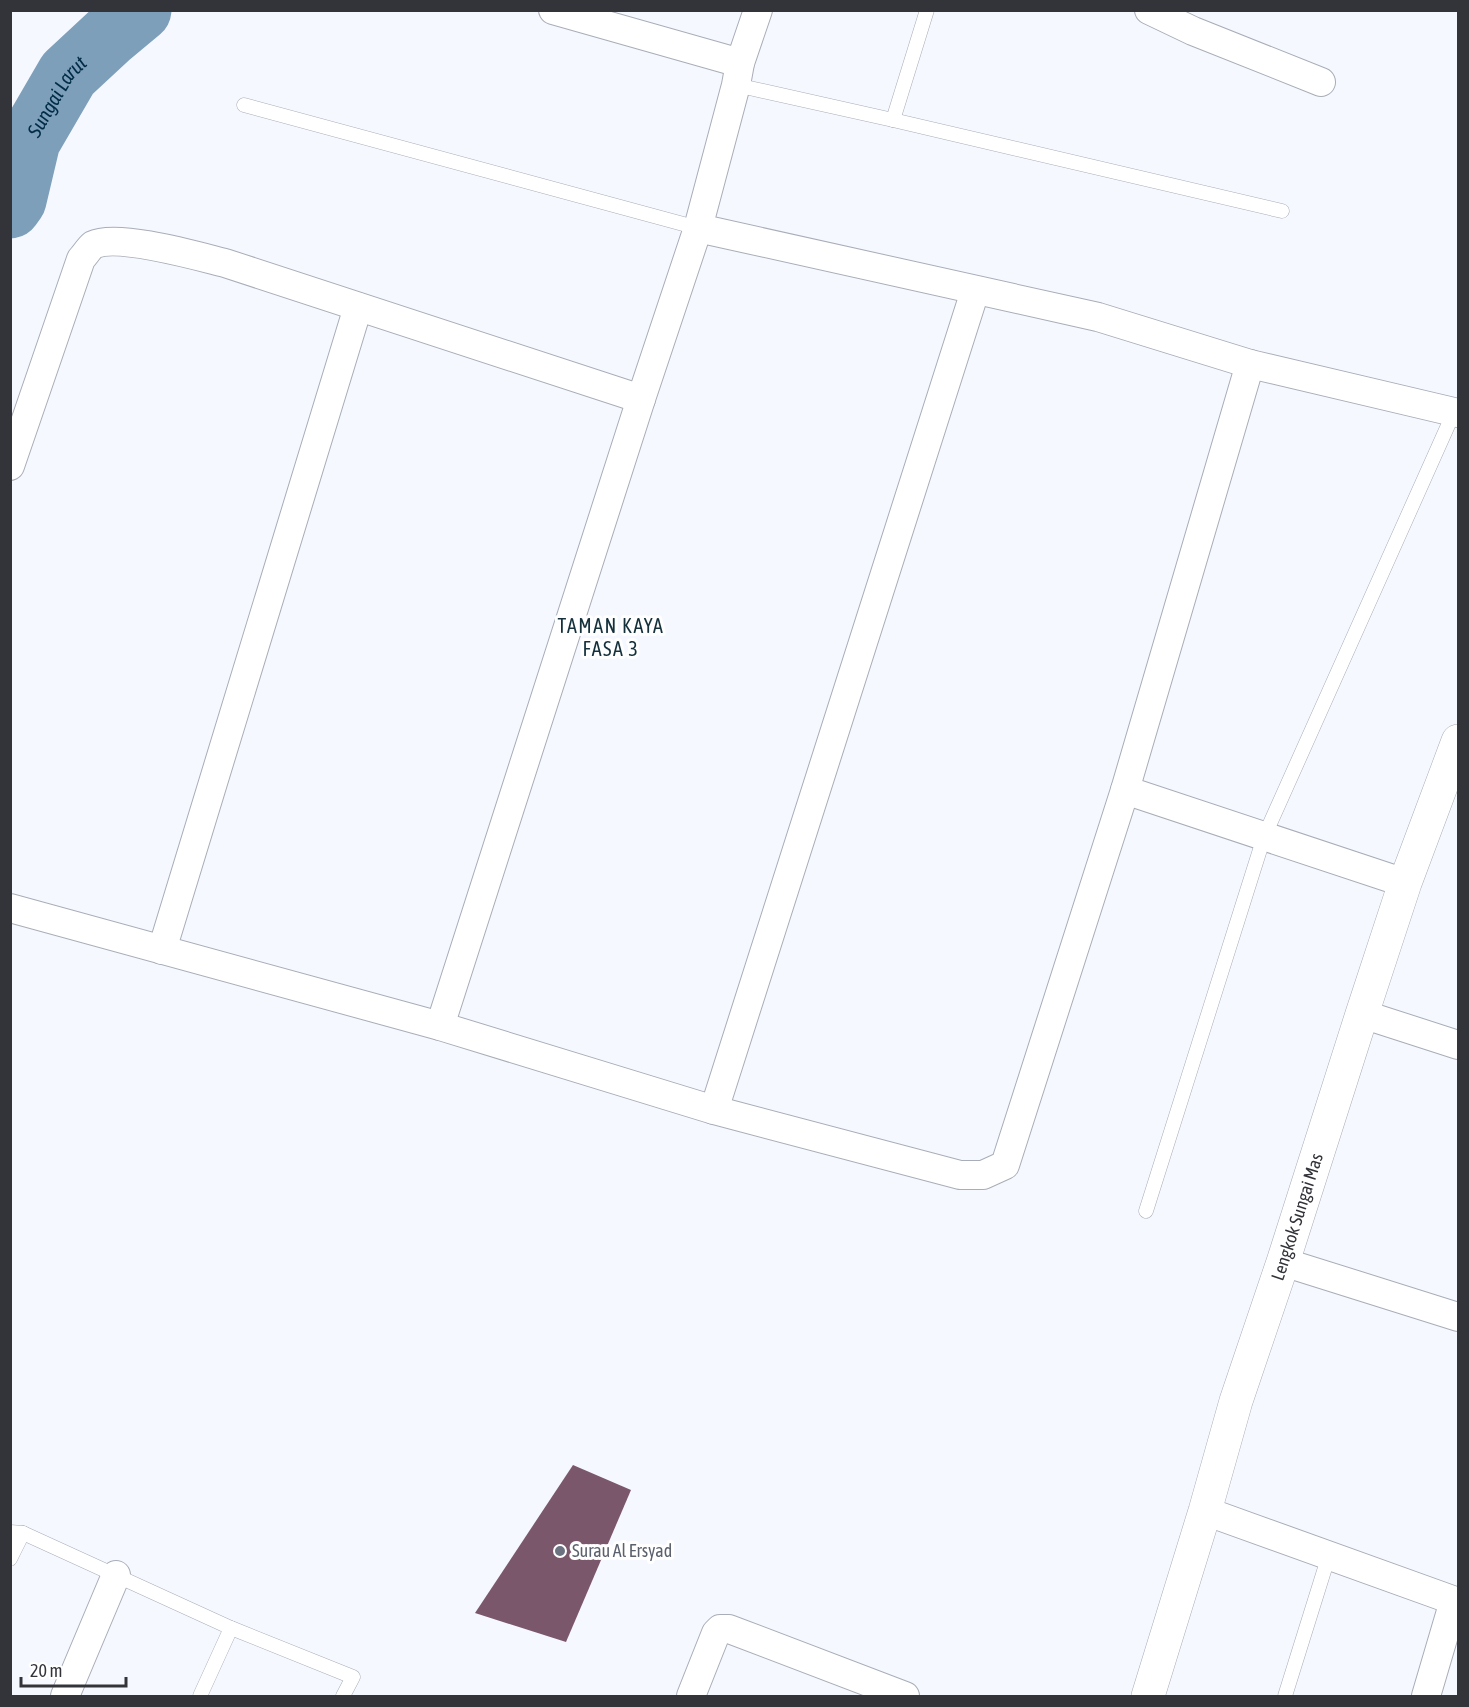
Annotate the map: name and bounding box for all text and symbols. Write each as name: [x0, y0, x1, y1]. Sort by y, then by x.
water label: Sungai Larut: [22, 51, 91, 142]
district label: TAMAN KAYA FASA 3: [558, 614, 664, 660]
street label: Lengkok Sungai Mas: [1267, 1150, 1327, 1283]
place label: Surau Al Ersyad: [572, 1540, 672, 1561]
marker: Surau Al Ersyad: [553, 1544, 567, 1558]
scale bar: [21, 1650, 126, 1688]
text: 20 m: [30, 1660, 62, 1681]

